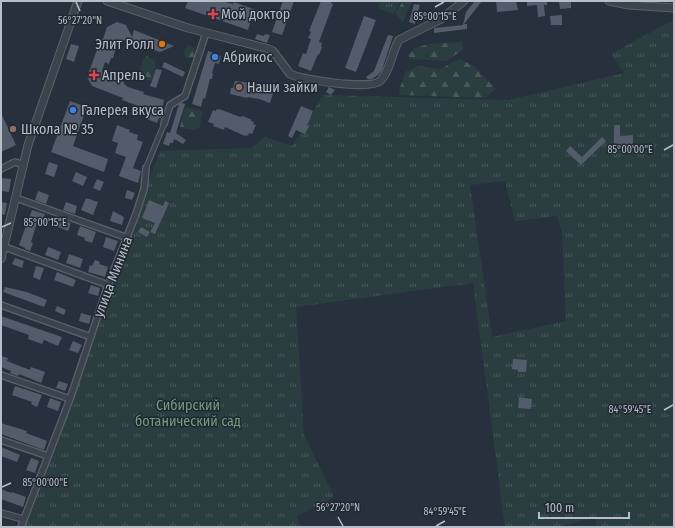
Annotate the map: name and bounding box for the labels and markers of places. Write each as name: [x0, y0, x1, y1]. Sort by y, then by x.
place label: Мой доктор: [221, 6, 290, 23]
marker: Мой доктор: [208, 9, 218, 19]
place label: Элит Ролл: [95, 36, 154, 53]
marker: Элит Ролл: [157, 39, 167, 49]
place label: Абрикос: [223, 49, 272, 66]
marker: Абрикос: [210, 52, 220, 62]
place label: Апрель: [102, 67, 145, 84]
marker: Апрель: [89, 70, 99, 80]
place label: Наши зайки: [247, 79, 318, 96]
marker: Наши зайки: [234, 82, 244, 92]
place label: Галерея вкуса: [81, 102, 164, 119]
marker: Галерея вкуса: [68, 105, 78, 115]
place label: Школа № 35: [21, 121, 94, 138]
marker: Школа № 35: [8, 124, 18, 134]

